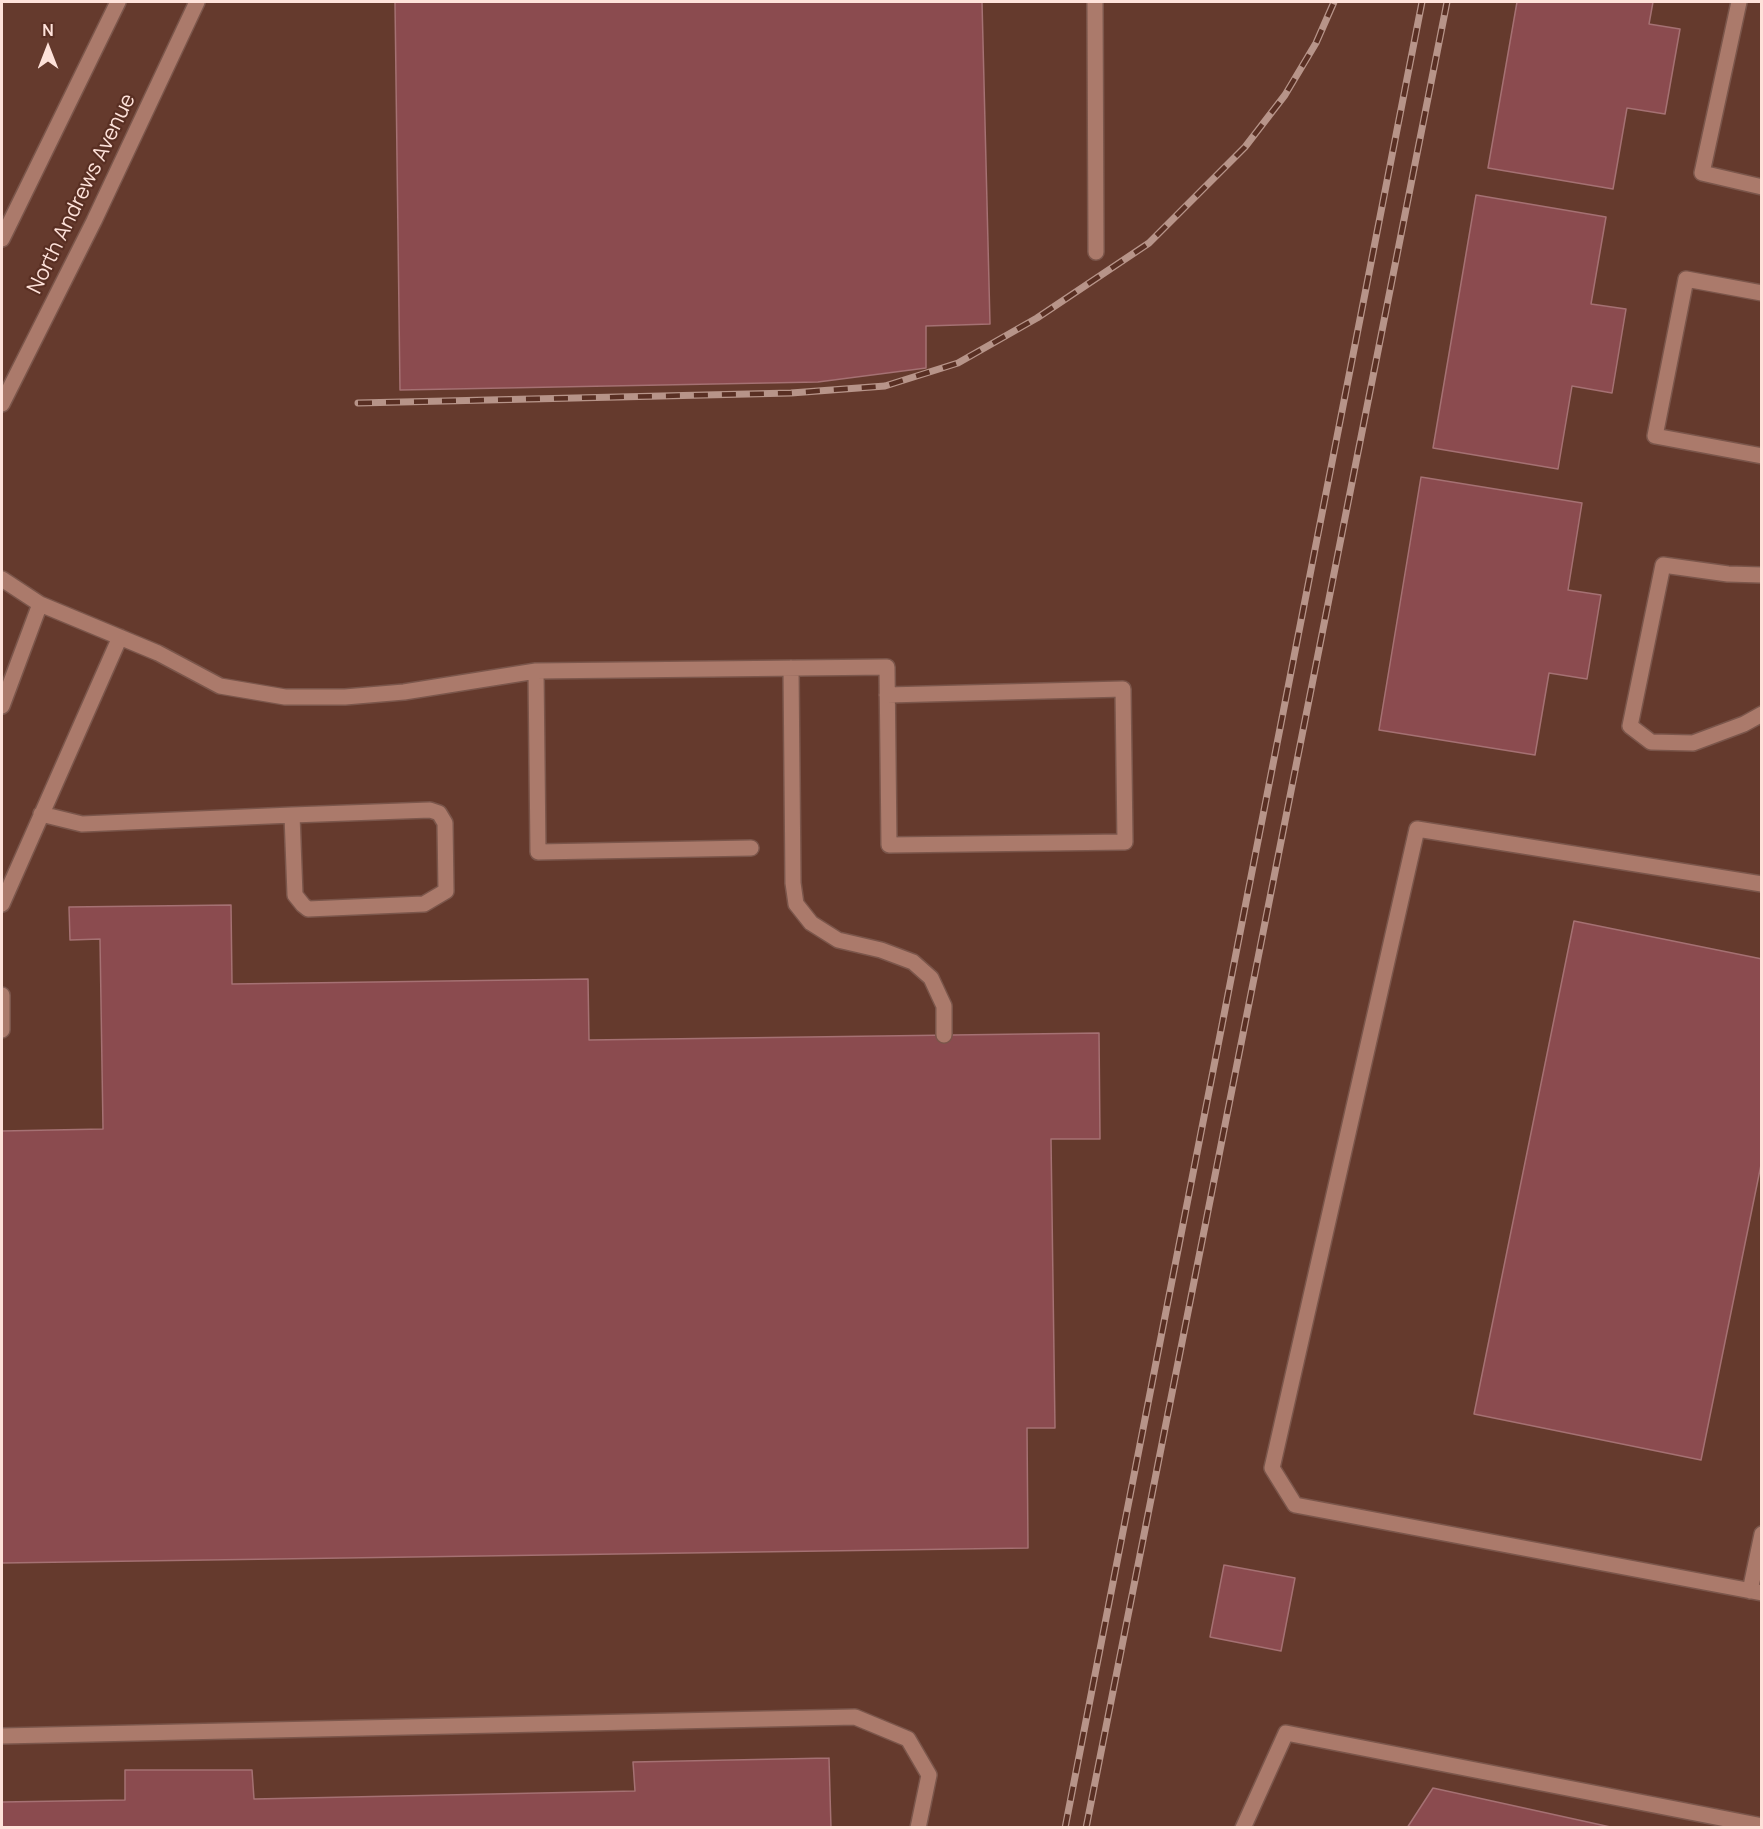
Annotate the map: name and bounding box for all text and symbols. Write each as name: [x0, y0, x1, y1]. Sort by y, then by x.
north arrow: [18, 18, 78, 78]
text: N: [42, 19, 54, 41]
street label: North Andrews Avenue: [23, 90, 141, 298]

